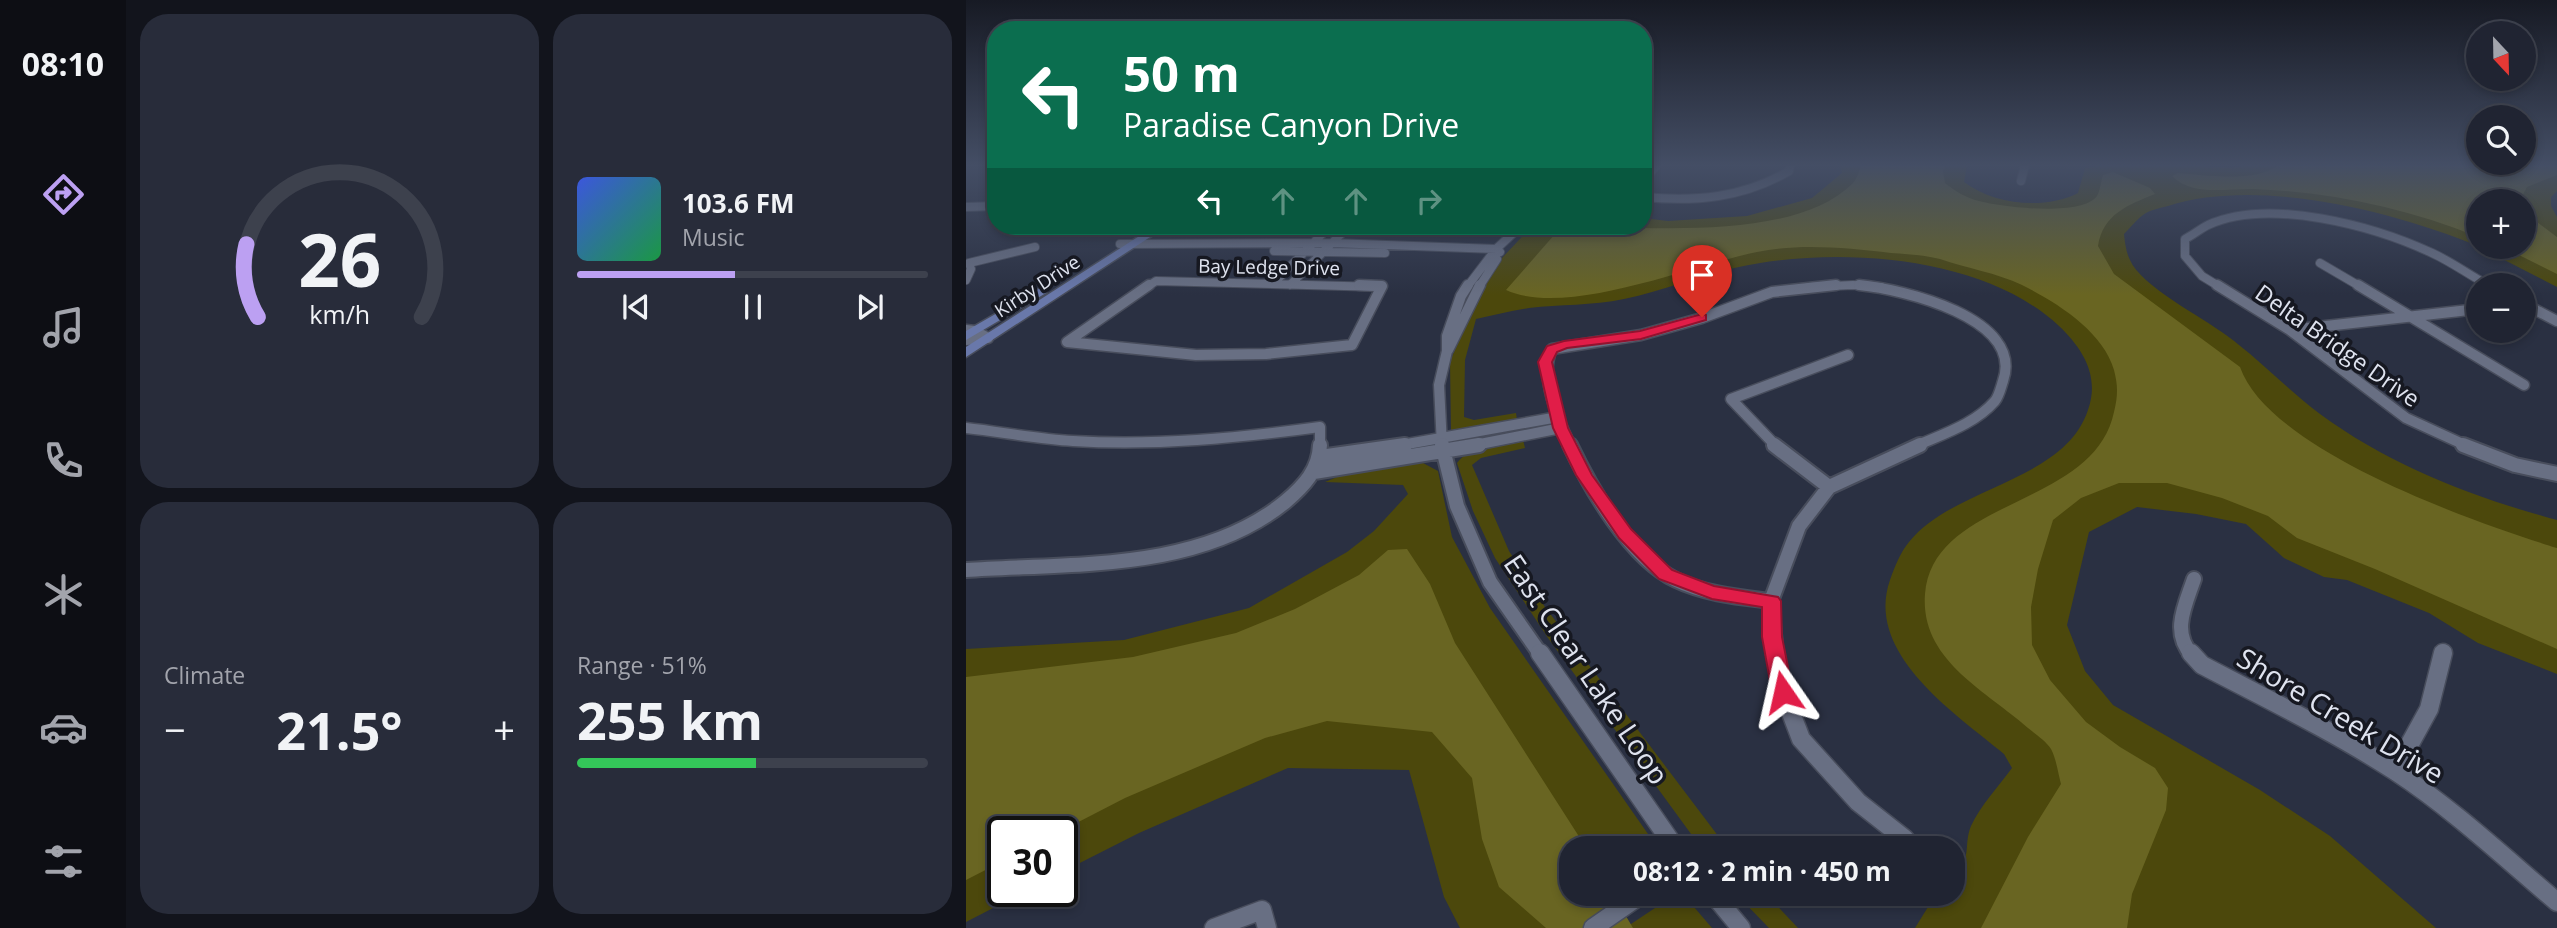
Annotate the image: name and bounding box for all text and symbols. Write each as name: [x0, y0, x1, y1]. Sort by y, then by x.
north arrow: [2466, 21, 2536, 91]
map controls: [2466, 21, 2536, 343]
text: 50 m: [1123, 40, 1240, 106]
text: 08:10: [22, 42, 104, 85]
icon: left: [1008, 49, 1099, 140]
text: Paradise Canyon Drive: [1123, 103, 1459, 146]
button: search: [2466, 105, 2536, 175]
icon: directions: [39, 170, 88, 219]
icon: left: [1191, 182, 1229, 220]
icon: ahead: [1264, 182, 1302, 220]
icon: ahead: [1337, 182, 1375, 220]
icon: right: [1410, 182, 1448, 220]
text: 103.6 FM: [682, 185, 794, 221]
button: +: [2466, 189, 2536, 259]
text: 26: [298, 210, 381, 309]
text: Music: [682, 221, 745, 253]
pin: [1672, 245, 1732, 317]
street label: Kirby Drive: [989, 249, 1085, 323]
street label: Bay Ledge Drive: [1198, 253, 1340, 281]
icon: arrive: [1683, 256, 1721, 294]
button: −: [2466, 273, 2536, 343]
street label: Delta Bridge Drive: [2249, 276, 2427, 414]
icon: previous: [617, 288, 655, 326]
icon: pause: [734, 288, 772, 326]
icon: next: [851, 288, 889, 326]
text: km/h: [309, 297, 370, 331]
icon: music: [39, 303, 88, 352]
icon: phone: [39, 436, 88, 485]
street label: East Clear Lake Loop: [1496, 547, 1678, 791]
icon: climate: [39, 570, 88, 619]
street label: Shore Creek Drive: [2231, 638, 2451, 792]
text: Range · 51%: [577, 649, 707, 681]
position arrow: [1746, 655, 1820, 729]
text: Climate: [164, 659, 245, 691]
text: 255 km: [577, 684, 763, 755]
text: 21.5°: [276, 694, 403, 765]
icon: car: [39, 703, 88, 752]
text: −: [164, 703, 186, 755]
text: +: [493, 703, 515, 755]
speed limit sign: 30: [987, 816, 1078, 907]
icon: filters: [39, 837, 88, 886]
text: 08:12 · 2 min · 450 m: [1633, 853, 1891, 889]

